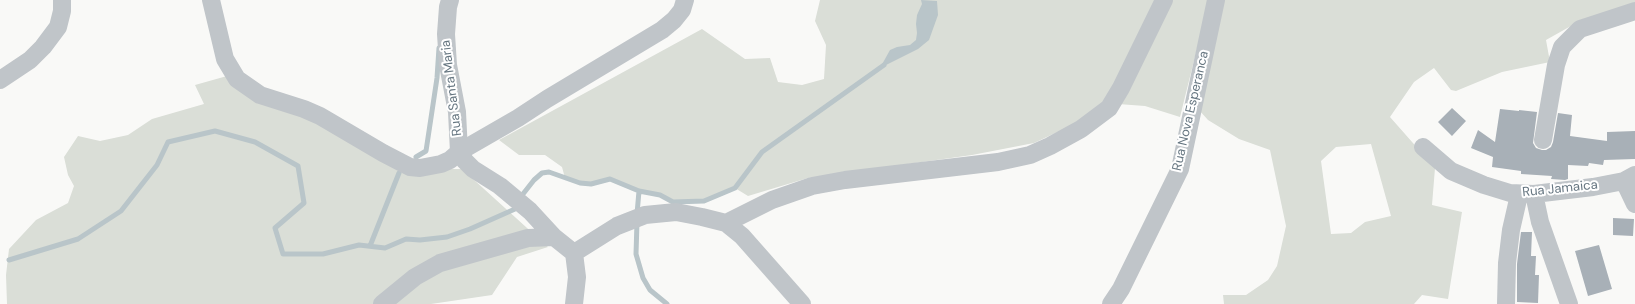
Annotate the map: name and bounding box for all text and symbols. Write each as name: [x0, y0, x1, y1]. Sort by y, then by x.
street label: Rua Santa Maria: [438, 39, 466, 137]
street label: Rua Nova Esperanca: [1170, 50, 1212, 172]
street label: Rua Jamaica: [1522, 177, 1598, 201]

